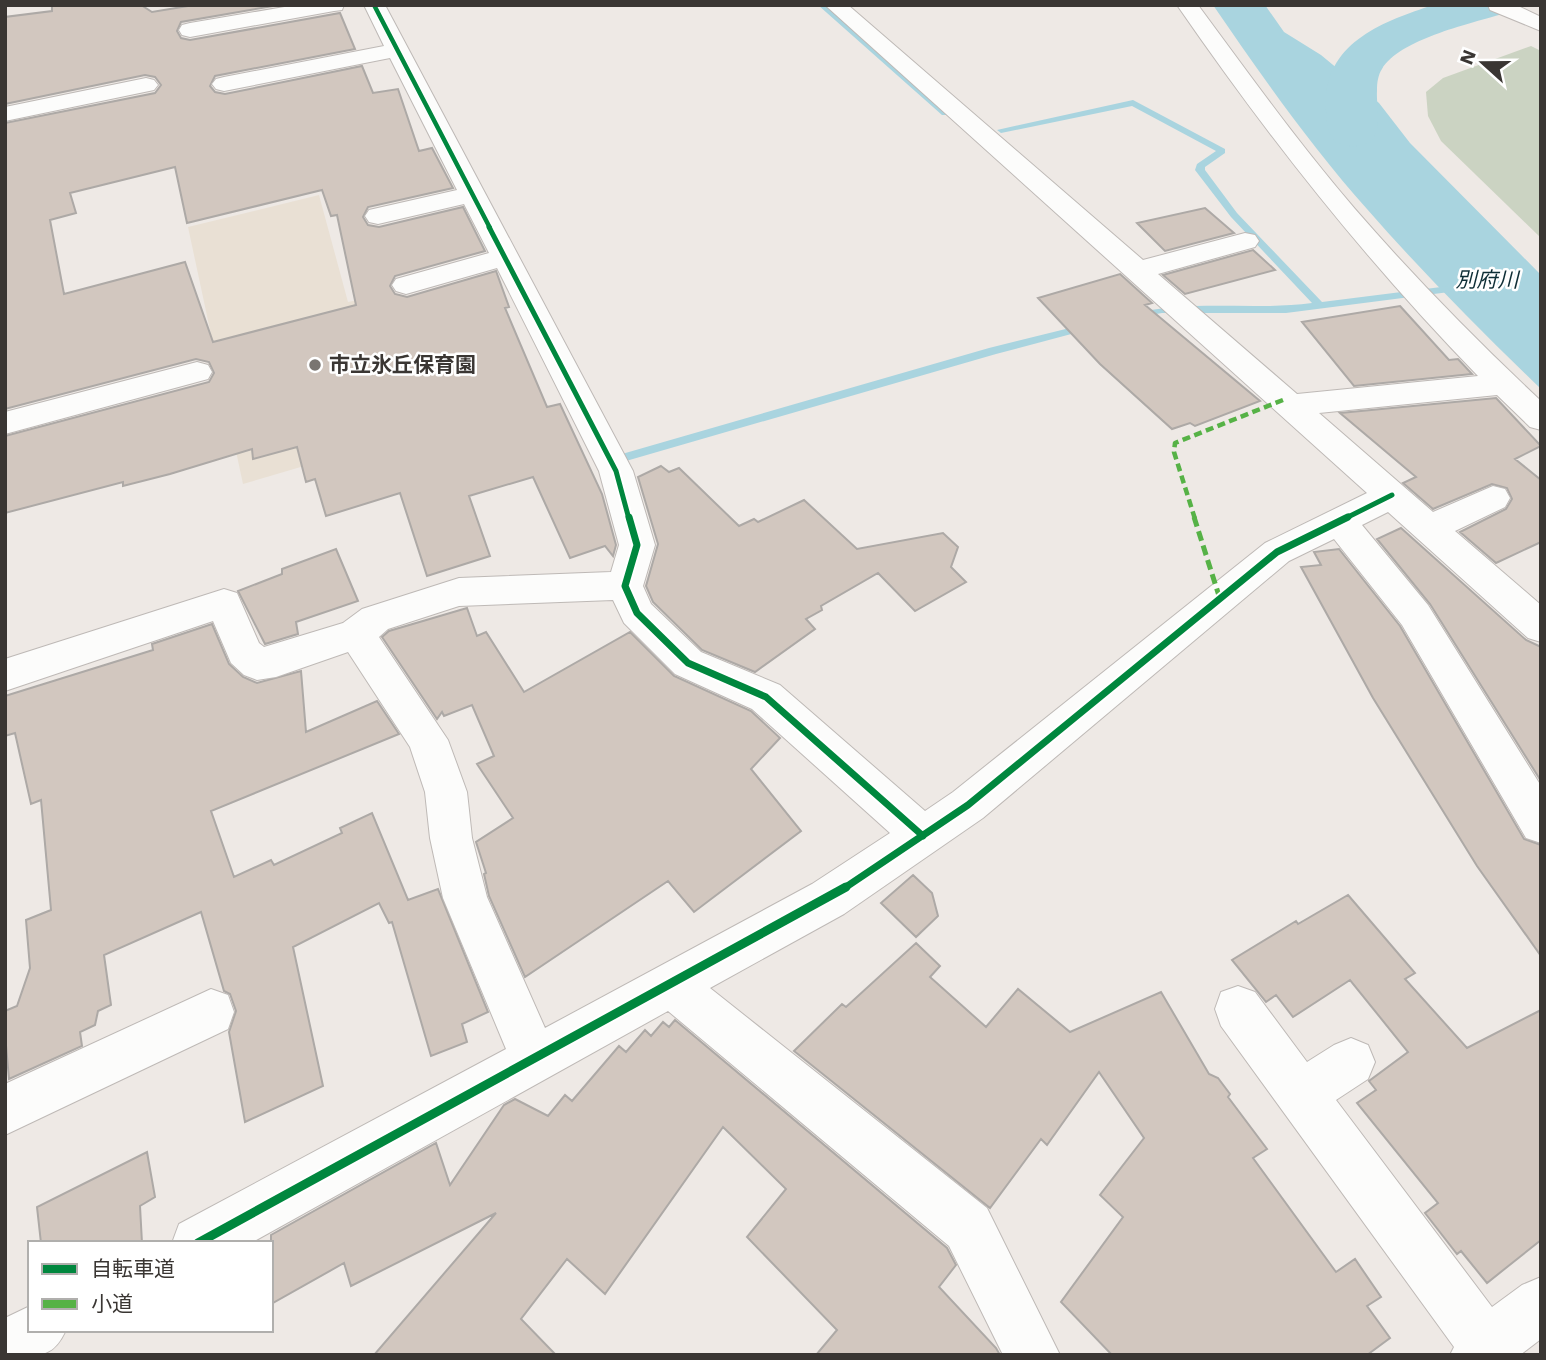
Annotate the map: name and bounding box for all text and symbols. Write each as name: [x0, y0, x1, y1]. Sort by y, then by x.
north arrow: [1448, 28, 1518, 98]
text: N: [1454, 46, 1481, 68]
water label: 別府川: [1456, 267, 1520, 292]
place label: 市立氷丘保育園: [329, 352, 476, 377]
marker: 市立氷丘保育園: [307, 357, 323, 373]
legend: [28, 1241, 273, 1332]
text: 自転車道: [91, 1256, 175, 1281]
text: 小道: [91, 1291, 133, 1316]

